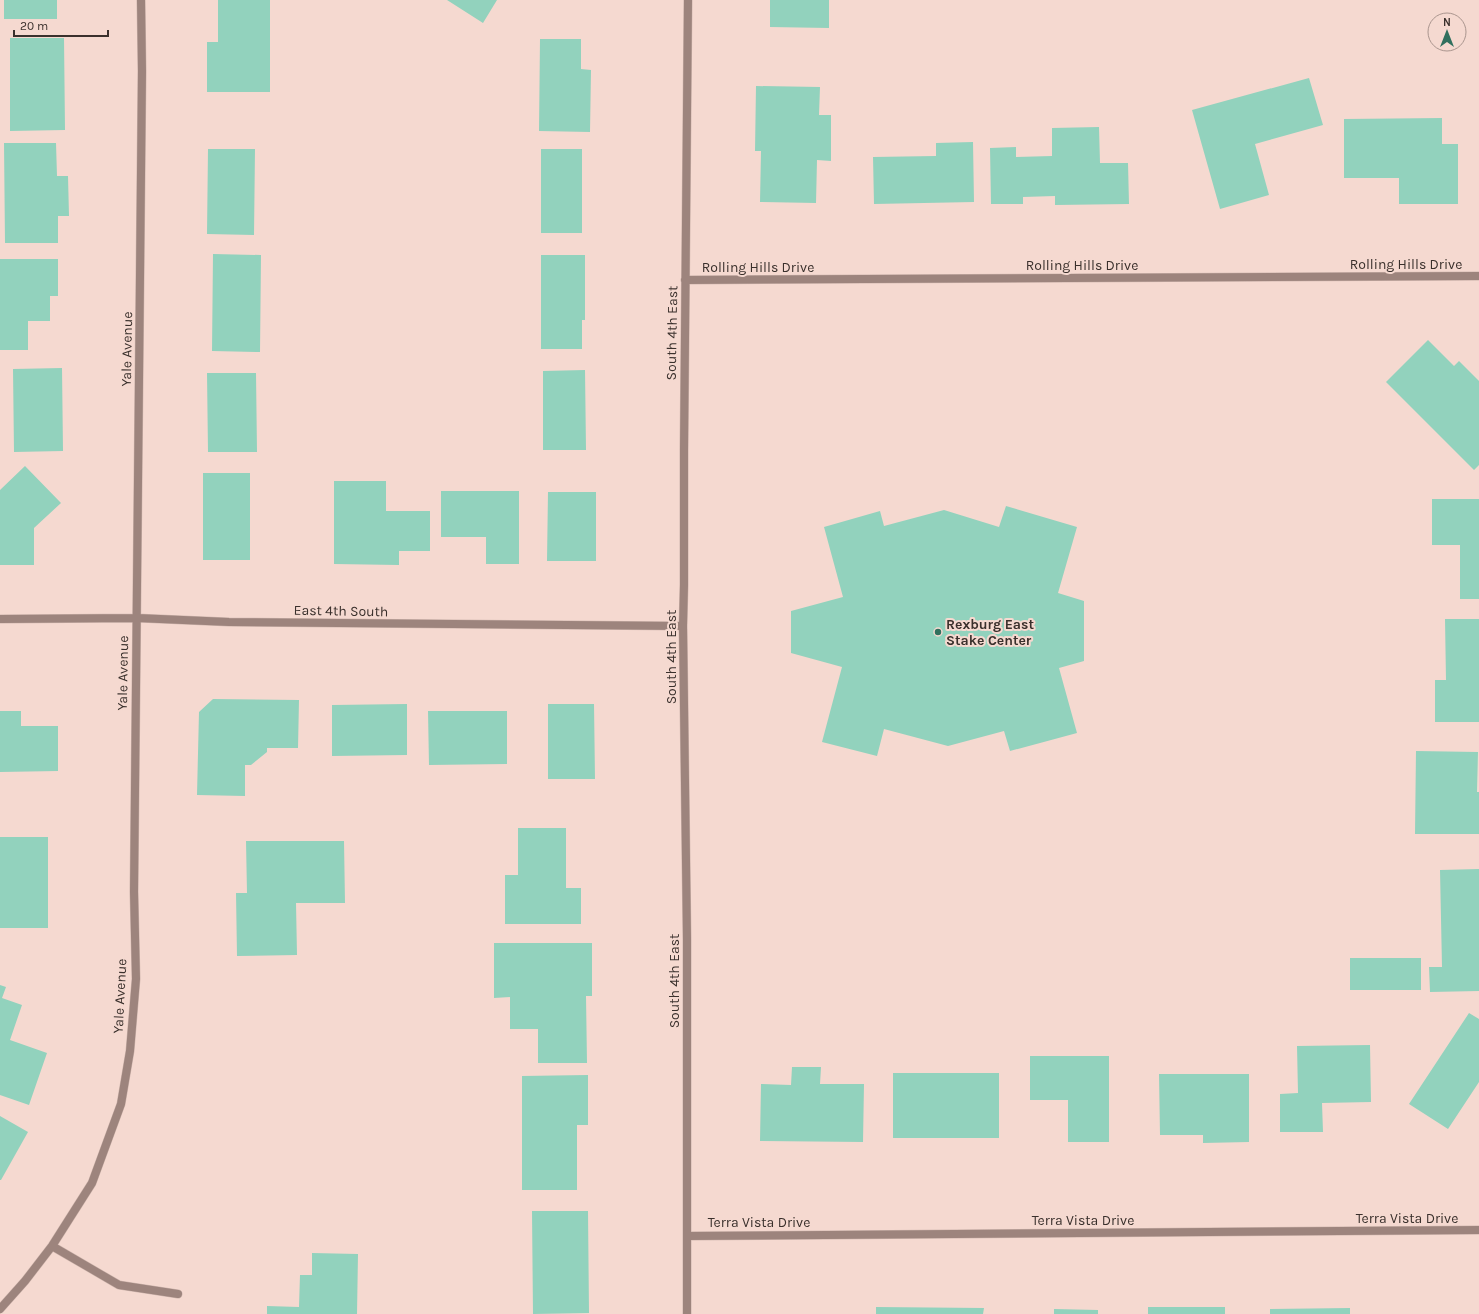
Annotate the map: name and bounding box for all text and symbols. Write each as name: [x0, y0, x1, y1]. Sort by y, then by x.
scale bar: [14, 12, 108, 38]
north arrow: [1427, 12, 1467, 52]
text: N: [1443, 16, 1451, 29]
text: 20 m: [20, 19, 48, 33]
street label: Rolling Hills Drive: [1350, 256, 1462, 273]
street label: Rolling Hills Drive: [1026, 257, 1138, 274]
street label: Rolling Hills Drive: [702, 259, 814, 276]
street label: South 4th East: [663, 286, 681, 380]
street label: Yale Avenue: [118, 311, 136, 387]
street label: East 4th South: [294, 602, 388, 620]
street label: South 4th East: [663, 610, 680, 704]
place label: Rexburg East Stake Center: [946, 616, 1034, 649]
marker: Rexburg East Stake Center: [933, 627, 943, 637]
street label: Yale Avenue: [114, 635, 132, 711]
street label: South 4th East: [666, 934, 683, 1028]
street label: Yale Avenue: [110, 958, 130, 1034]
street label: Terra Vista Drive: [1356, 1210, 1458, 1227]
street label: Terra Vista Drive: [1032, 1212, 1134, 1229]
street label: Terra Vista Drive: [708, 1214, 810, 1231]

